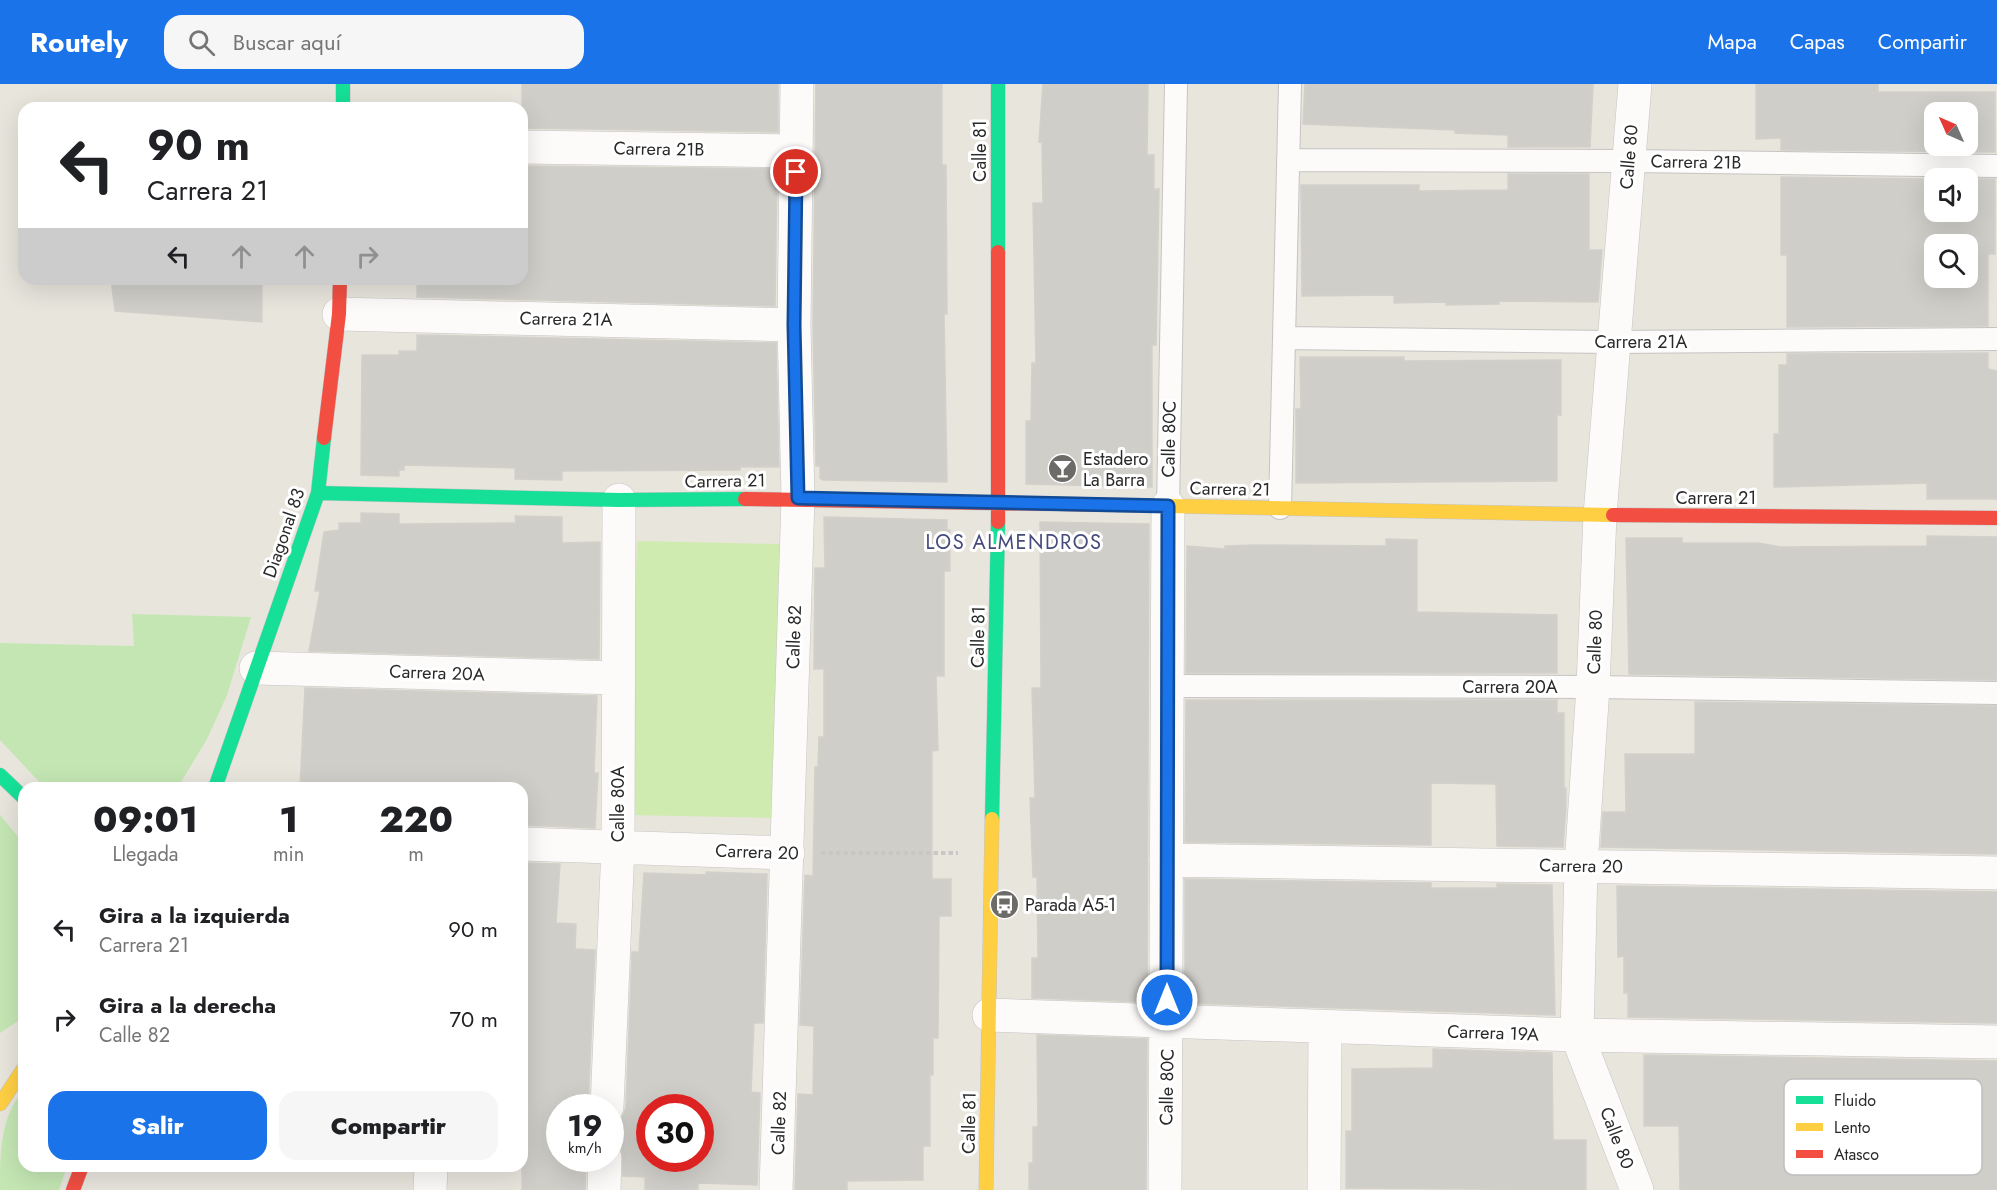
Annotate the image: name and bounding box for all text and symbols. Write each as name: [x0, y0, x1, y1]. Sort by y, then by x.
search box: [164, 15, 584, 69]
text: Routely: [30, 22, 128, 63]
icon: search: [185, 26, 218, 59]
text: Buscar aquí: [233, 26, 341, 58]
text: Mapa: [1708, 27, 1757, 57]
text: Capas: [1790, 27, 1845, 57]
text: Compartir: [1878, 27, 1967, 57]
north arrow: [1924, 102, 1978, 156]
map controls: [1924, 102, 1978, 288]
text: 90 m: [147, 115, 250, 176]
street label: Calle 81: [967, 120, 993, 182]
street label: Calle 80: [1613, 124, 1645, 190]
icon: left: [48, 126, 126, 204]
street label: Carrera 21B: [613, 135, 705, 163]
pin: [770, 146, 821, 197]
street label: Carrera 21B: [1650, 148, 1742, 176]
icon: arrive: [779, 155, 812, 188]
button: sound: [1924, 168, 1978, 222]
text: Carrera 21: [147, 171, 268, 210]
button: search: [1924, 234, 1978, 288]
icon: left: [162, 240, 195, 273]
icon: ahead: [225, 240, 258, 273]
icon: ahead: [288, 240, 321, 273]
icon: right: [351, 240, 384, 273]
street label: Carrera 21A: [519, 305, 613, 333]
street label: Carrera 21A: [1595, 329, 1688, 355]
street label: Calle 80C: [1155, 400, 1183, 478]
place label: Estadero La Barra: [1083, 446, 1149, 493]
bar icon: Estadero La Barra: [1046, 453, 1078, 485]
street label: Carrera 21: [684, 467, 766, 495]
street label: Carrera 21: [1189, 475, 1271, 503]
street label: Diagonal 83: [257, 485, 311, 581]
street label: Carrera 21: [1676, 485, 1756, 511]
district label: LOS ALMENDROS: [925, 528, 1103, 557]
street label: Calle 82: [780, 605, 808, 669]
street label: Calle 81: [964, 606, 992, 668]
street label: Calle 80: [1581, 609, 1609, 675]
street label: Carrera 20A: [389, 658, 485, 688]
street label: Carrera 20A: [1462, 674, 1558, 700]
street label: Calle 80A: [605, 766, 631, 842]
text: 09:01: [93, 793, 198, 845]
text: 1: [279, 793, 298, 845]
text: 220: [379, 793, 453, 845]
street label: Carrera 20: [715, 838, 799, 866]
text: Llegada: [113, 840, 178, 869]
text: min: [273, 840, 304, 869]
text: m: [408, 840, 424, 869]
street label: Carrera 20: [1539, 852, 1623, 880]
bus stop icon: Parada A5-1: [988, 889, 1020, 921]
place label: Parada A5-1: [1025, 892, 1116, 918]
text: Gira a la izquierda: [99, 899, 290, 931]
icon: left: [48, 913, 81, 946]
text: 90 m: [448, 913, 498, 945]
text: Carrera 21: [99, 931, 189, 960]
position arrow: [1135, 968, 1199, 1032]
text: Gira a la derecha: [99, 989, 276, 1021]
icon: right: [48, 1003, 81, 1036]
text: 70 m: [449, 1003, 498, 1035]
street label: Carrera 19A: [1447, 1018, 1539, 1048]
text: Calle 82: [99, 1021, 170, 1050]
street label: Calle 80C: [1153, 1048, 1181, 1126]
legend: [1784, 1079, 1982, 1175]
text: Fluido: [1834, 1089, 1876, 1112]
button: Salir: [48, 1091, 267, 1160]
button: Compartir: [279, 1091, 498, 1160]
street label: Calle 82: [765, 1091, 793, 1155]
street label: Calle 81: [955, 1092, 983, 1154]
speed limit sign: 30: [636, 1094, 714, 1172]
street label: Calle 80: [1593, 1103, 1641, 1173]
text: 19: [567, 1104, 603, 1147]
text: Lento: [1834, 1116, 1871, 1139]
text: km/h: [568, 1137, 602, 1159]
text: Atasco: [1834, 1143, 1879, 1166]

